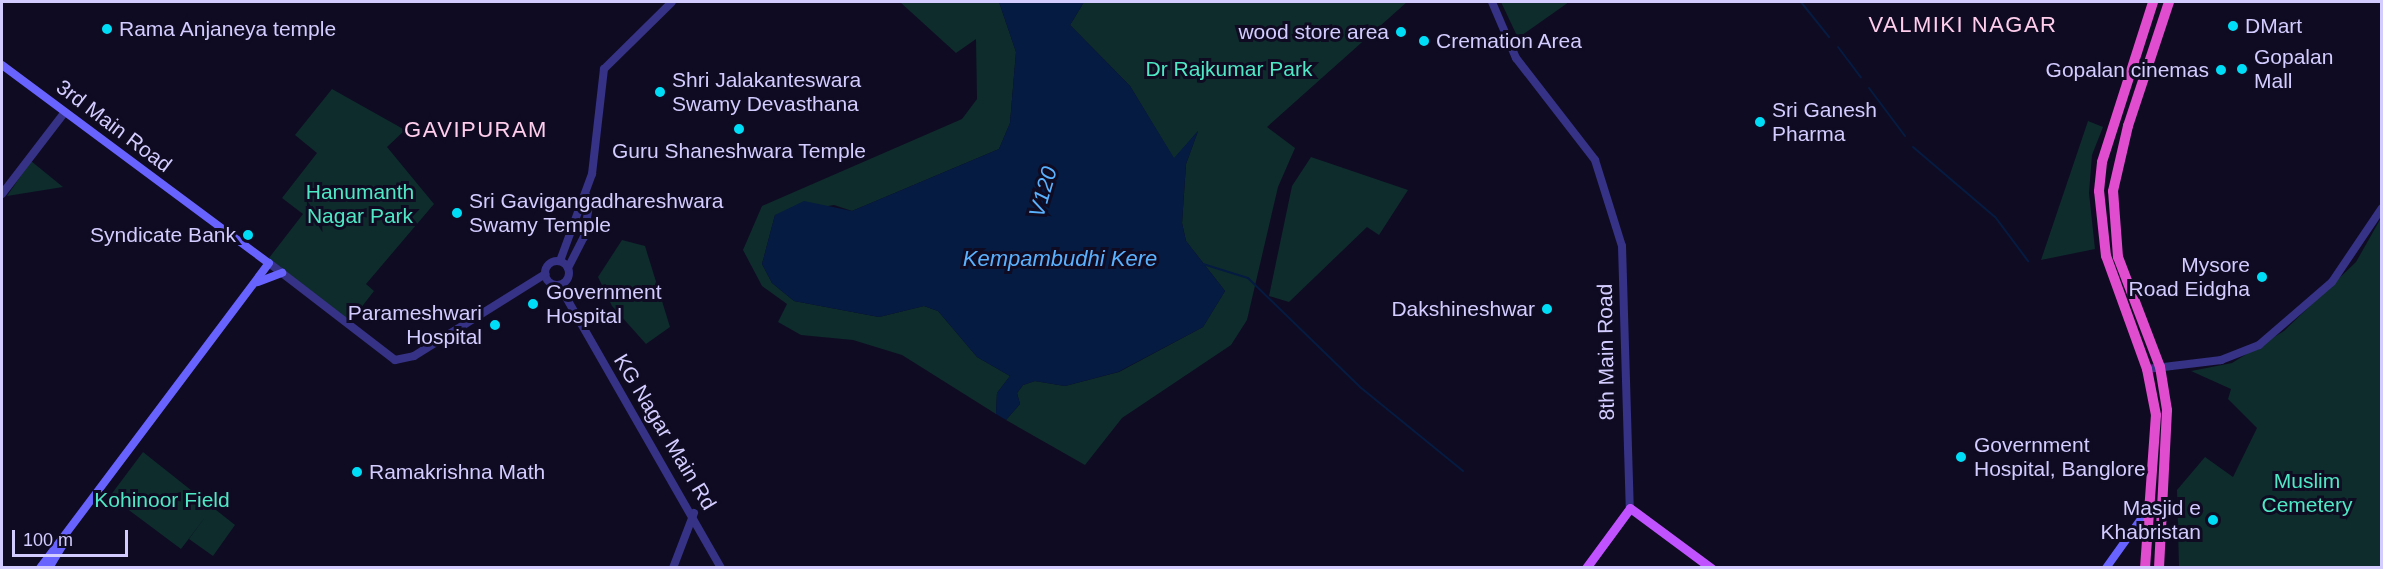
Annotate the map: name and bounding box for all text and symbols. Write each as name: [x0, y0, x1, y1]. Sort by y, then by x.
district label: VALMIKI NAGAR: [1868, 12, 2058, 38]
place label: DMart: [2245, 13, 2302, 39]
place label: Rama Anjaneya temple: [119, 16, 337, 42]
place label: wood store area: [1238, 19, 1389, 45]
marker: DMart: [2226, 19, 2240, 33]
marker: Rama Anjaneya temple: [100, 22, 114, 36]
marker: wood store area: [1394, 25, 1408, 39]
place label: Cremation Area: [1436, 28, 1583, 54]
marker: Cremation Area: [1417, 34, 1431, 48]
place label: Gopalan Mall: [2254, 44, 2333, 94]
park label: Dr Rajkumar Park: [1146, 56, 1312, 82]
place label: Gopalan cinemas: [2046, 57, 2209, 83]
marker: Gopalan Mall: [2235, 62, 2249, 76]
marker: Gopalan cinemas: [2214, 63, 2228, 77]
place label: Shri Jalakanteswara Swamy Devasthana: [672, 67, 861, 117]
street label: 3rd Main Road: [51, 74, 177, 178]
marker: Shri Jalakanteswara Swamy Devasthana: [653, 85, 667, 99]
place label: Sri Ganesh Pharma: [1772, 97, 1877, 147]
marker: Sri Ganesh Pharma: [1753, 115, 1767, 129]
district label: GAVIPURAM: [404, 117, 548, 143]
marker: Guru Shaneshwara Temple: [732, 122, 746, 136]
place label: Guru Shaneshwara Temple: [612, 138, 866, 164]
water label: V120: [1023, 164, 1063, 220]
park label: Hanumanth Nagar Park: [306, 179, 414, 229]
place label: Sri Gavigangadhareshwara Swamy Temple: [469, 188, 723, 238]
marker: Sri Gavigangadhareshwara Swamy Temple: [450, 206, 464, 220]
place label: Syndicate Bank: [90, 222, 236, 248]
marker: Syndicate Bank: [241, 228, 255, 242]
water label: Kempambudhi Kere: [963, 246, 1157, 272]
place label: Mysore Road Eidgha: [2129, 252, 2250, 302]
marker: Mysore Road Eidgha: [2255, 270, 2269, 284]
place label: Government Hospital: [546, 279, 662, 329]
street label: 8th Main Road: [1592, 283, 1620, 421]
marker: Government Hospital: [524, 295, 542, 313]
place label: Dakshineshwar: [1391, 296, 1535, 322]
place label: Parameshwari Hospital: [348, 300, 482, 350]
marker: Dakshineshwar: [1540, 302, 1554, 316]
marker: Parameshwari Hospital: [486, 316, 504, 334]
street label: KG Nagar Main Rd: [609, 349, 721, 515]
place label: Government Hospital, Banglore: [1974, 432, 2146, 482]
marker: Government Hospital, Banglore: [1952, 448, 1970, 466]
place label: Ramakrishna Math: [369, 459, 545, 485]
marker: Ramakrishna Math: [350, 465, 364, 479]
park label: Muslim Cemetery: [2261, 468, 2353, 518]
park label: Kohinoor Field: [94, 487, 230, 513]
place label: Masjid e Khabristan: [2101, 495, 2201, 545]
marker: Masjid e Khabristan: [2206, 513, 2220, 527]
scale bar: [15, 518, 130, 556]
text: 100 m: [23, 530, 73, 550]

